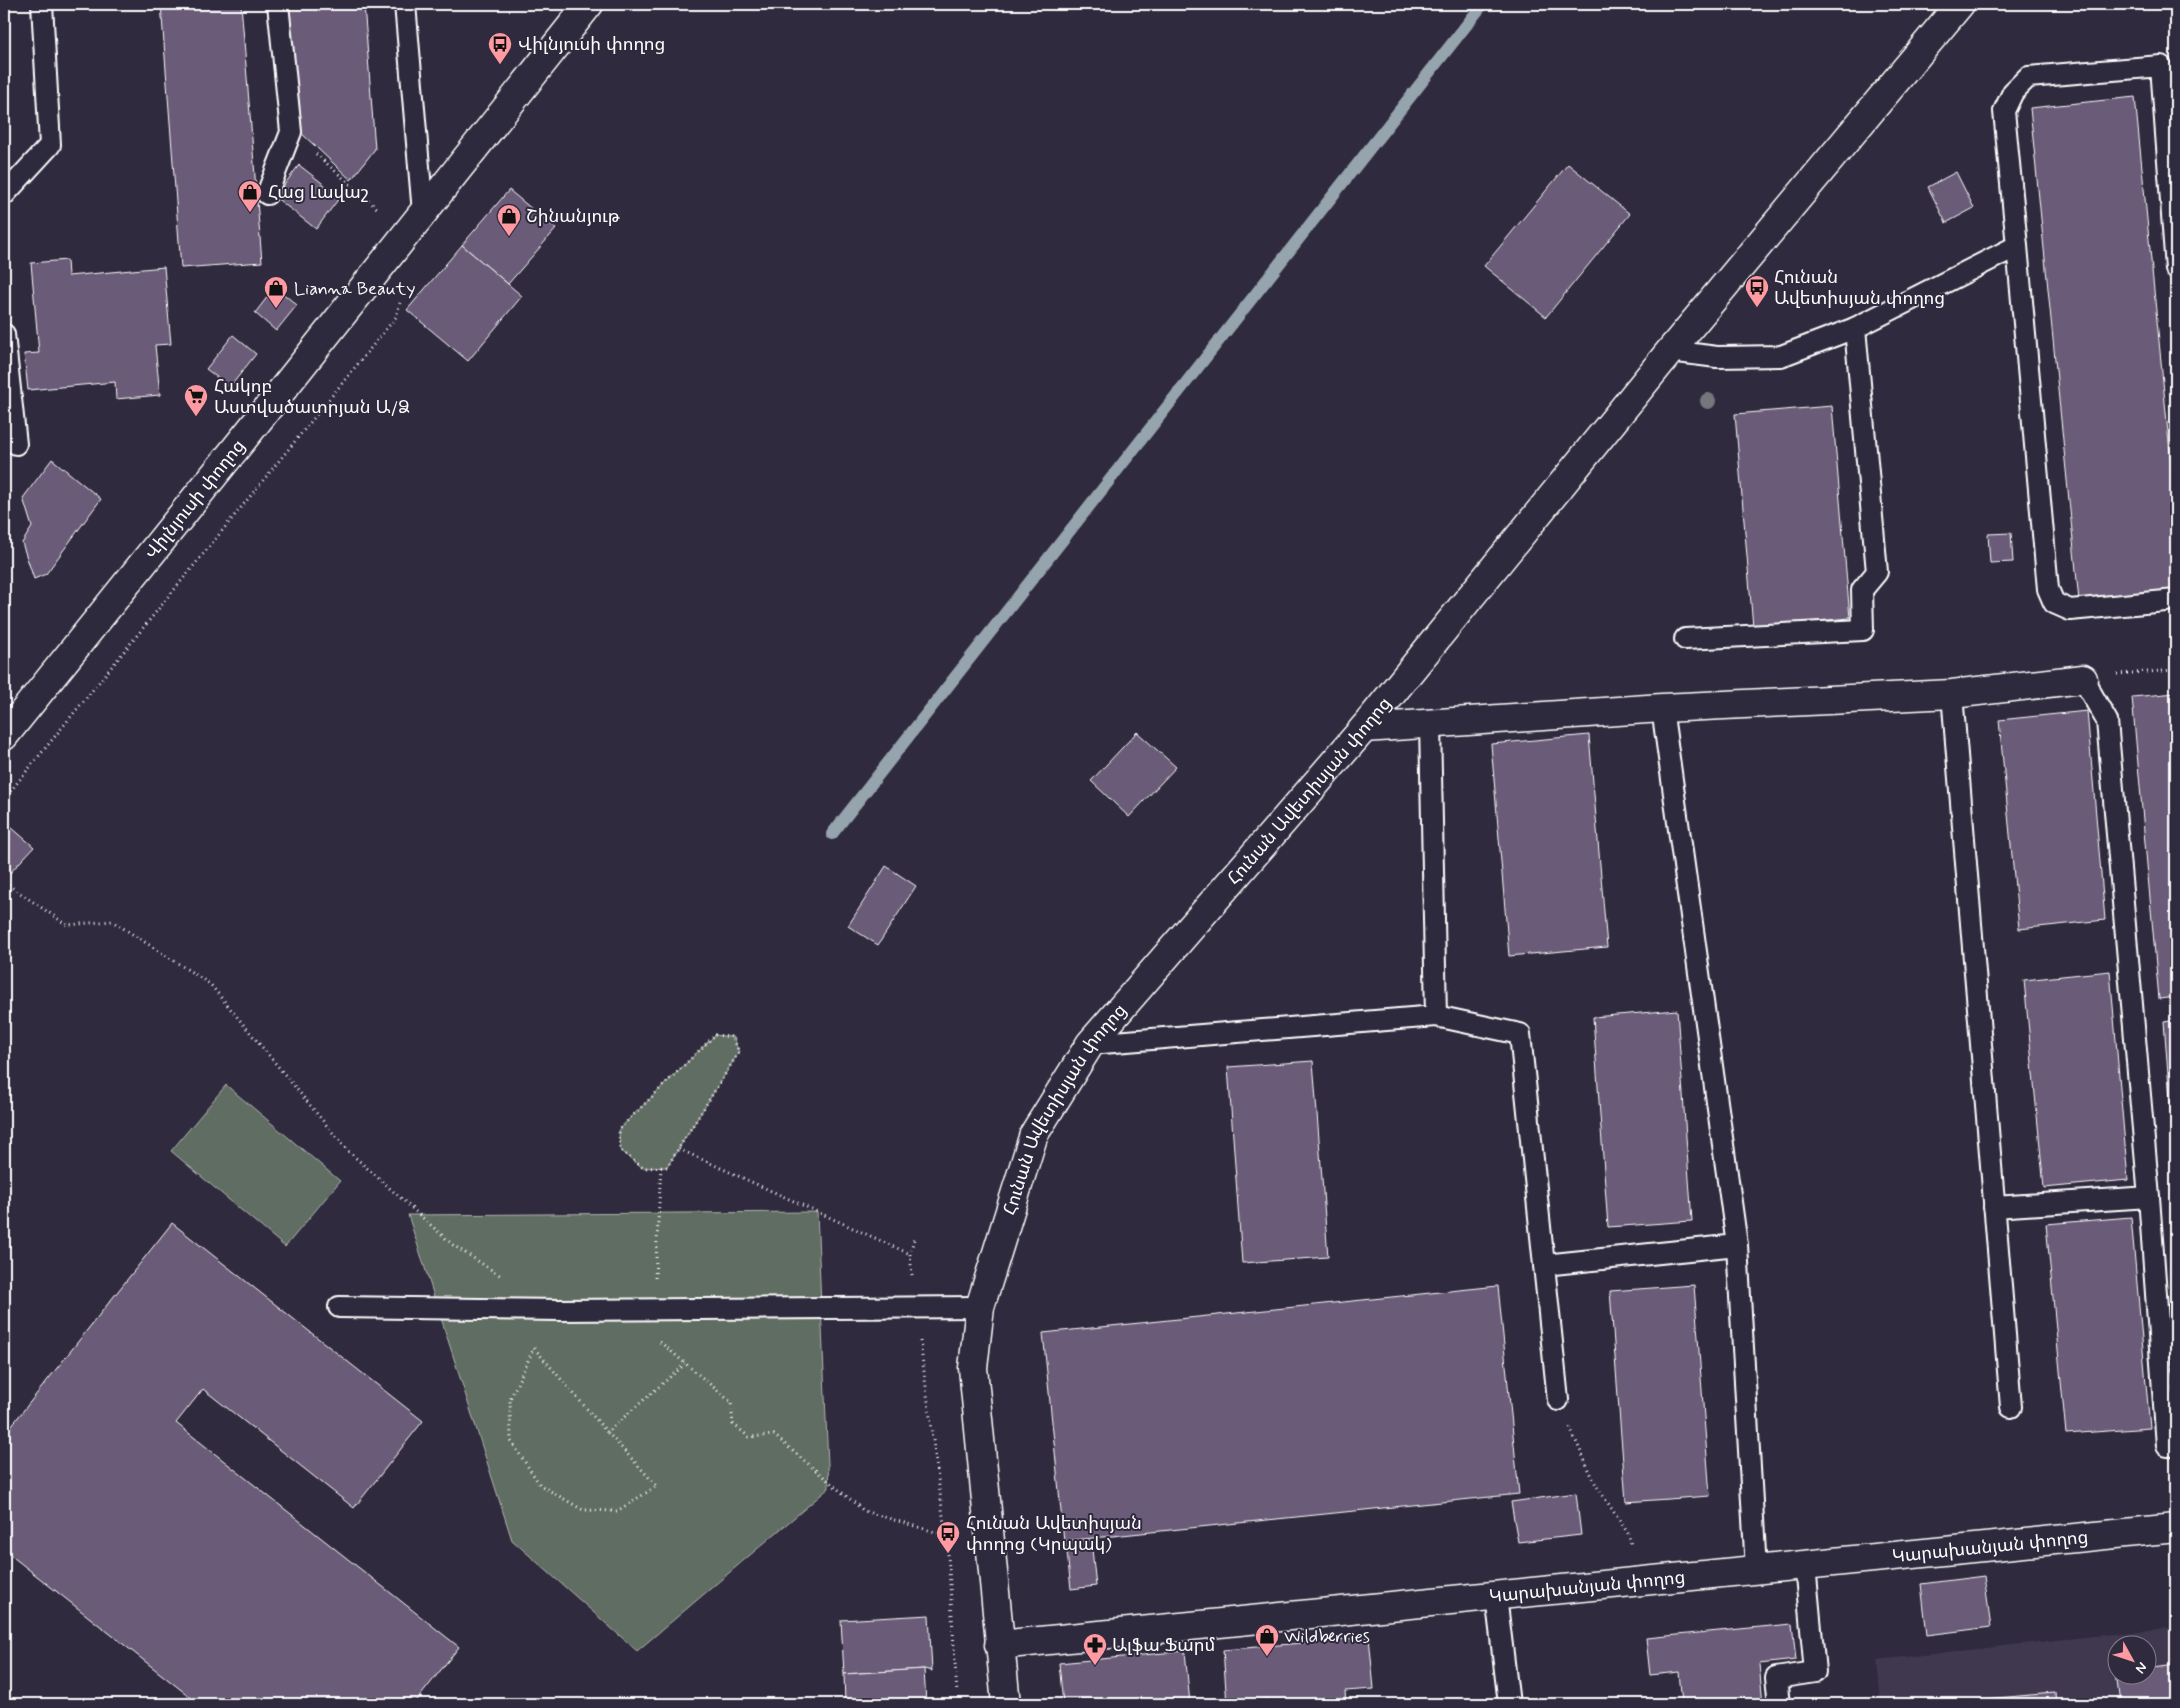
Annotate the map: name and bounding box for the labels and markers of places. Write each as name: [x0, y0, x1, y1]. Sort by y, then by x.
bus stop icon: Վիլնյուսի փողոց: [487, 31, 513, 65]
place label: Վիլնյուսի փողոց: [518, 33, 665, 57]
shop icon: Հաց Լավաշ: [237, 179, 263, 213]
place label: Հաց Լավաշ: [268, 181, 368, 205]
shop icon: Շինանյութ: [496, 203, 522, 237]
place label: Շինանյութ: [526, 205, 621, 229]
place label: Հունան Ավետիսյան փողոց: [1774, 266, 1945, 311]
bus stop icon: Հունան Ավետիսյան փողոց: [1744, 274, 1770, 308]
shop icon: Lianna Beauty: [263, 275, 289, 309]
place label: Lianna Beauty: [294, 277, 415, 301]
place label: Հակոբ Աստվածատրյան Ա/Ձ: [214, 375, 410, 420]
supermarket icon: Հակոբ Աստվածատրյան Ա/Ձ: [183, 383, 209, 417]
place label: Հունան Ավետիսյան փողոց (Կրպակ): [966, 1512, 1142, 1557]
bus stop icon: Հունան Ավետիսյան փողոց (Կրպակ): [935, 1520, 961, 1554]
shop icon: Wildberries: [1254, 1623, 1280, 1657]
place label: Wildberries: [1284, 1625, 1370, 1649]
pharmacy icon: Ալֆա Ֆարմ: [1082, 1632, 1108, 1666]
place label: Ալֆա Ֆարմ: [1112, 1634, 1216, 1658]

